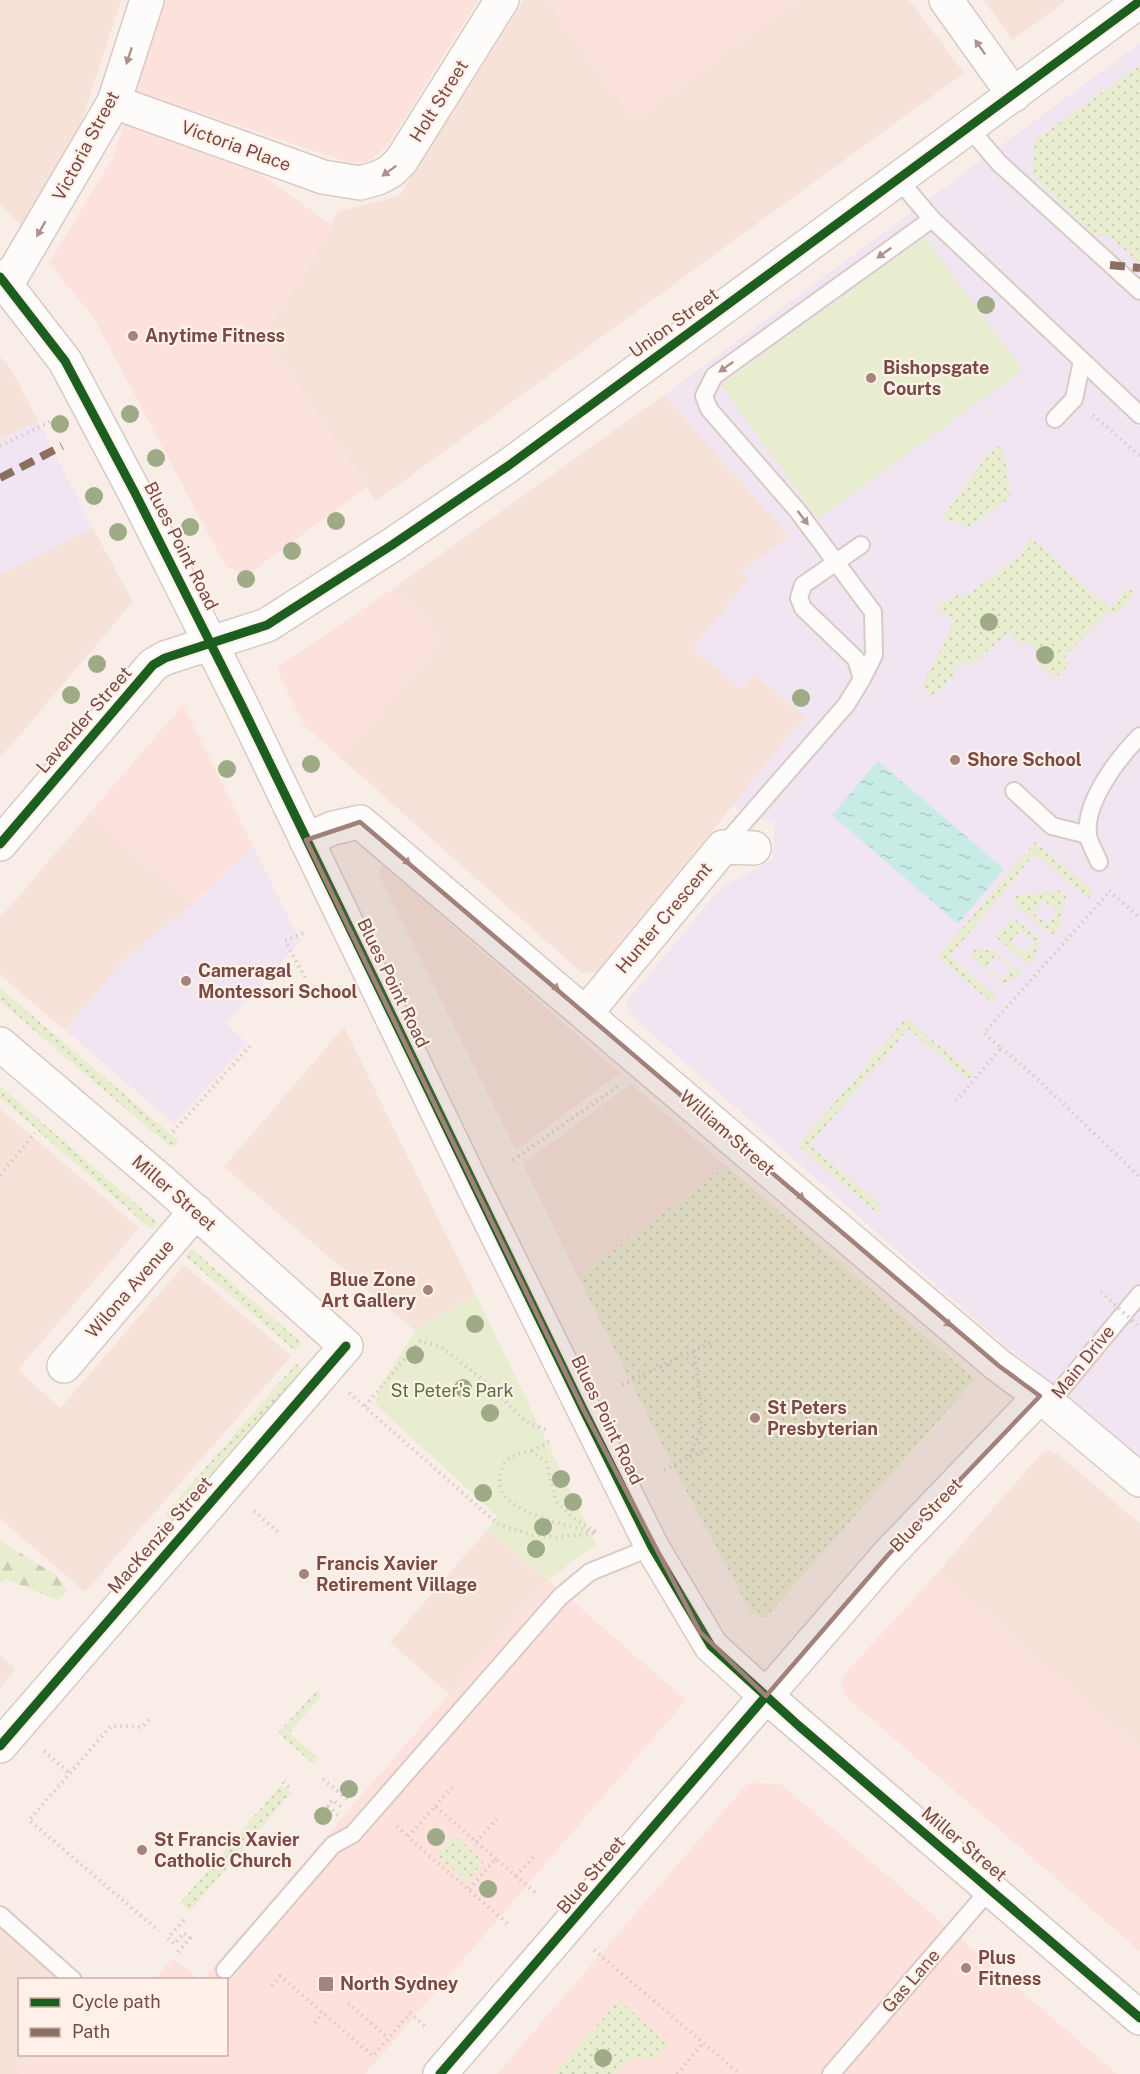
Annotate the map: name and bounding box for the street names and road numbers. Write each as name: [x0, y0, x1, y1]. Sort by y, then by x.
street label: Holt Street: [405, 56, 472, 146]
street label: Victoria Street: [48, 87, 123, 204]
street label: Victoria Place: [178, 116, 294, 175]
street label: Union Street: [625, 283, 722, 362]
street label: Blues Point Road: [140, 478, 223, 613]
street label: Lavender Street: [32, 662, 136, 777]
street label: Hunter Crescent: [611, 858, 716, 977]
street label: Blues Point Road: [353, 915, 434, 1051]
street label: William Street: [675, 1086, 779, 1180]
street label: Miller Street: [128, 1150, 221, 1235]
street label: Wilona Avenue: [81, 1235, 178, 1342]
street label: Main Drive: [1047, 1321, 1119, 1403]
street label: Blues Point Road: [567, 1352, 648, 1488]
street label: MacKenzie Street: [103, 1472, 216, 1597]
street label: Blue Street: [885, 1473, 966, 1556]
street label: Miller Street: [917, 1802, 1011, 1885]
street label: Blue Street: [552, 1832, 629, 1918]
street label: Gas Lane: [877, 1945, 944, 2017]

